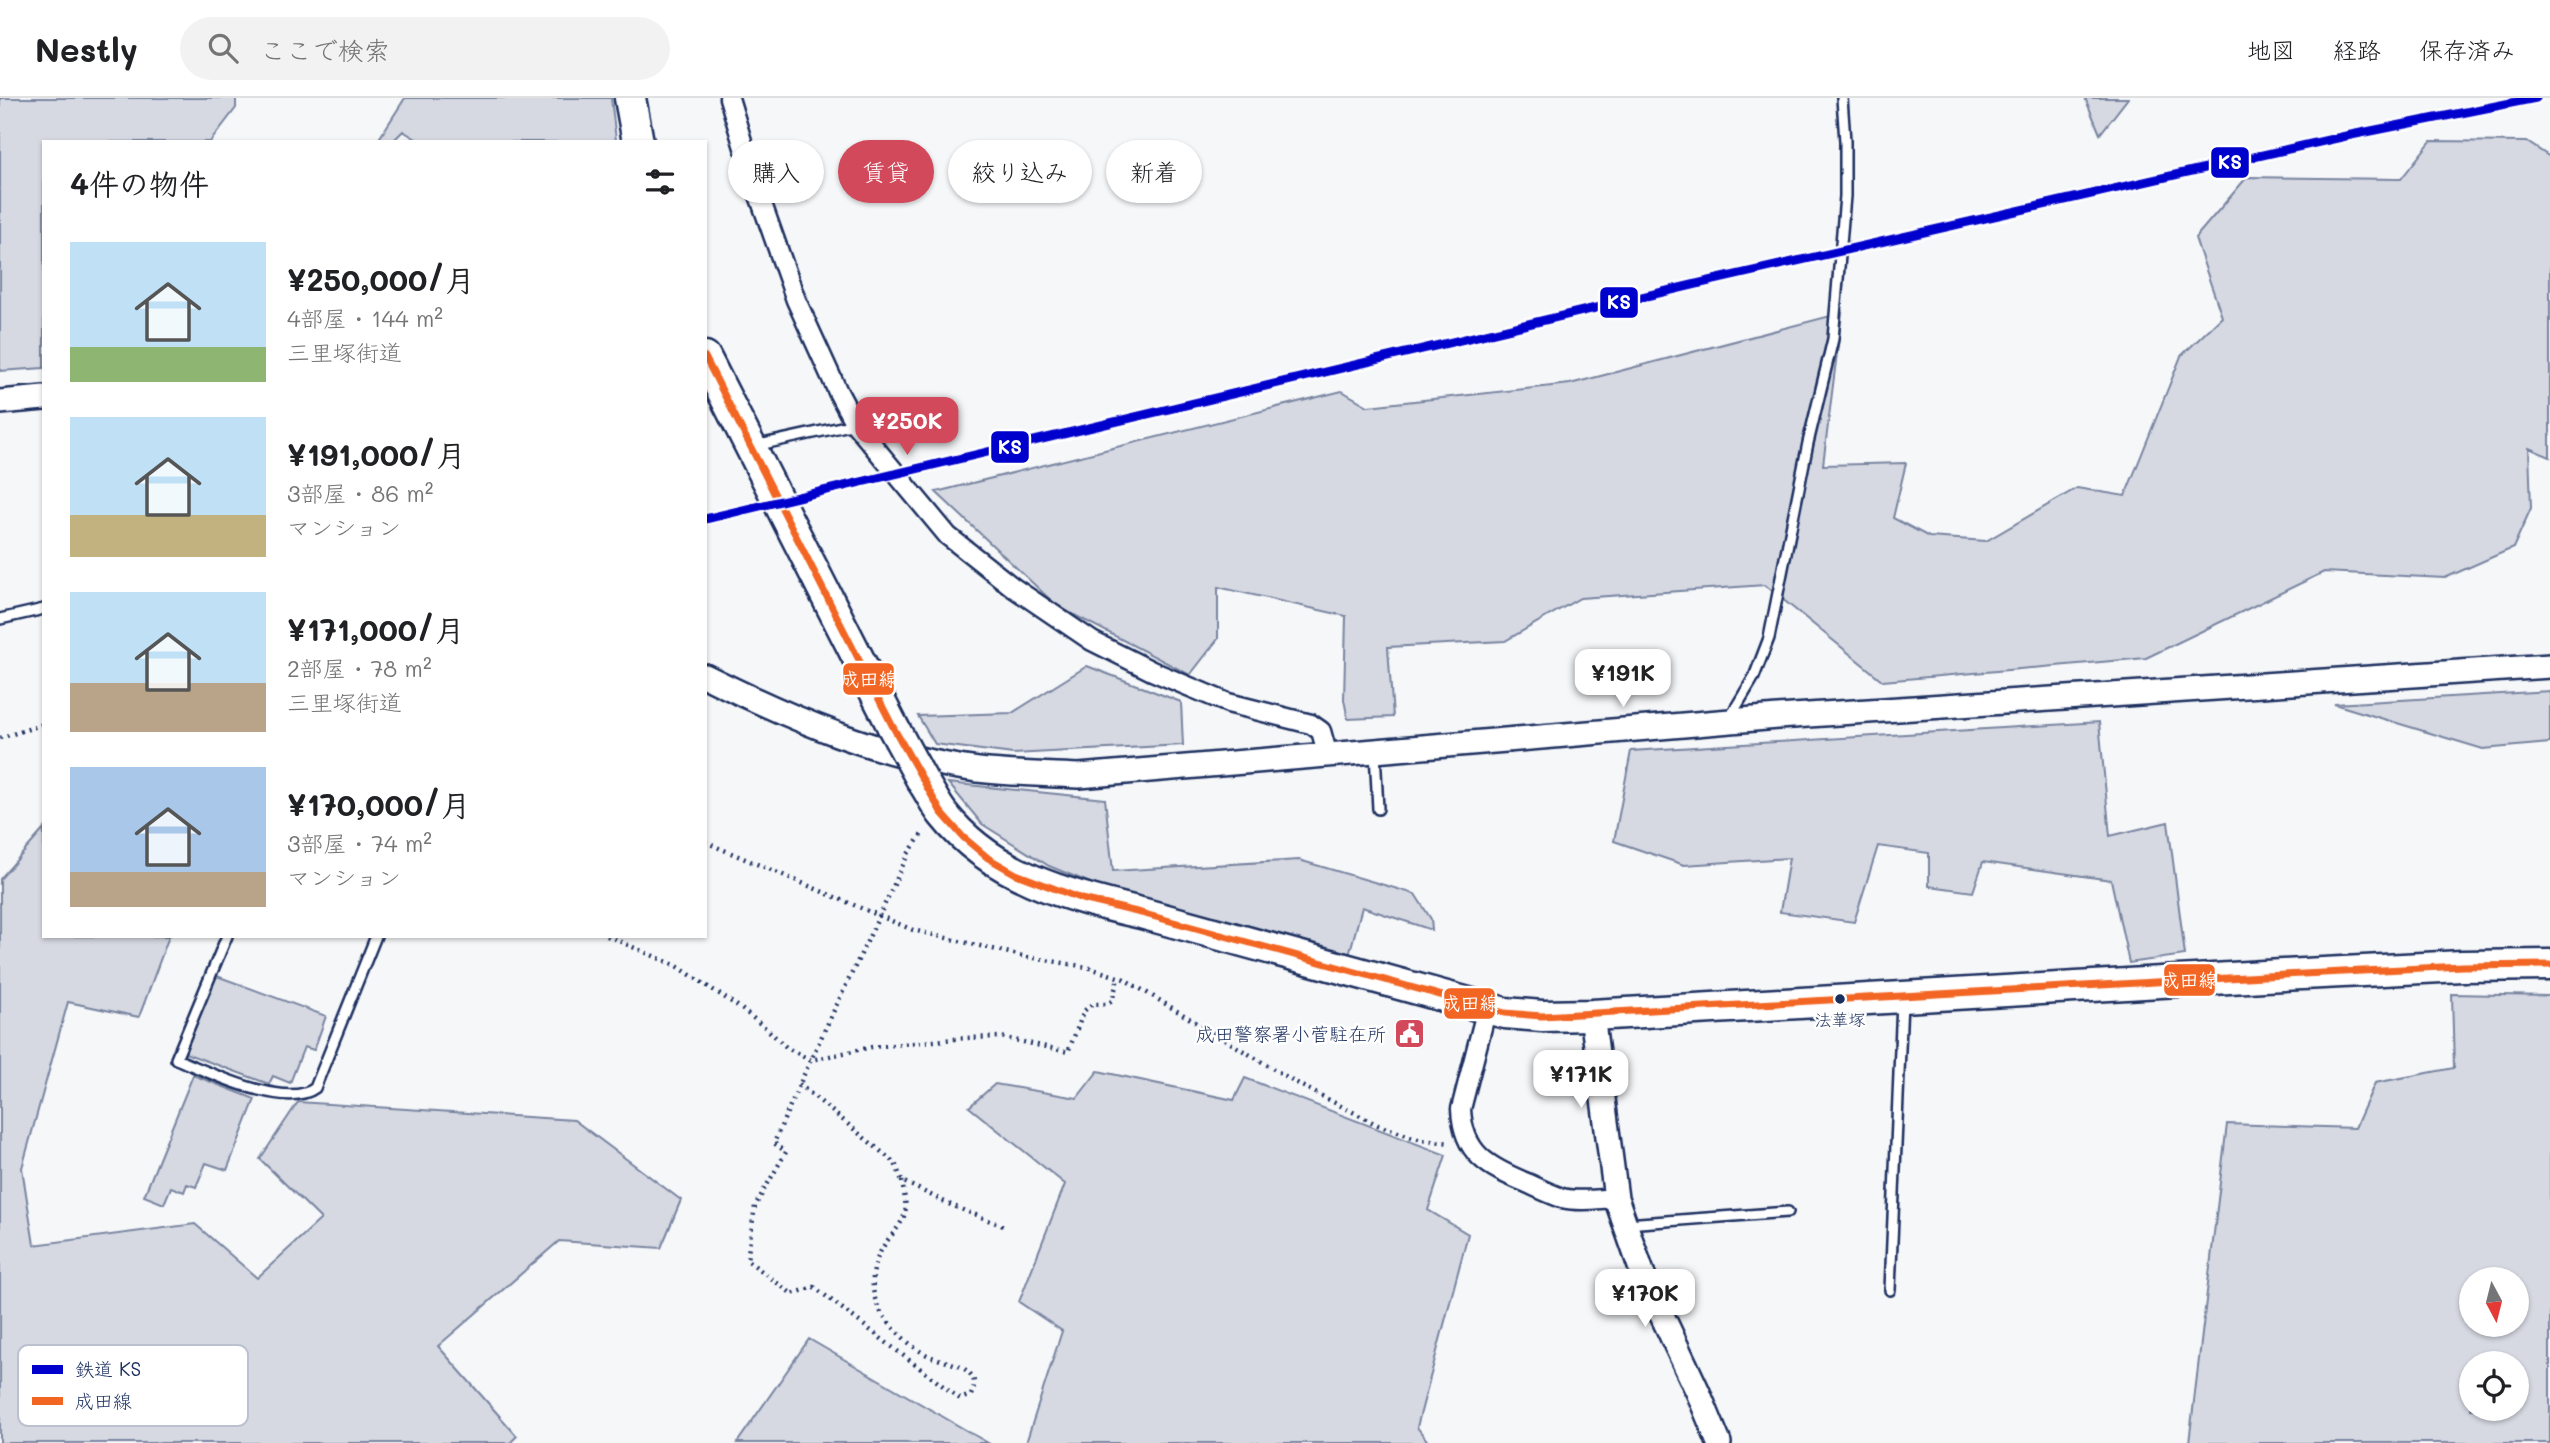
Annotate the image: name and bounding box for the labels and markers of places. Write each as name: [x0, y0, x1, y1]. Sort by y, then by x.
pin: ¥250K: [858, 398, 956, 457]
pin: ¥191K: [1574, 650, 1672, 709]
marker: 法華塚: [1833, 992, 1847, 1006]
place label: 法華塚: [1815, 1008, 1866, 1030]
public building icon: 成田警察署小菅駐在所: [1392, 1016, 1426, 1050]
place label: 成田警察署小菅駐在所: [1196, 1021, 1386, 1046]
pin: ¥171K: [1532, 1051, 1630, 1110]
pin: ¥170K: [1596, 1270, 1694, 1329]

